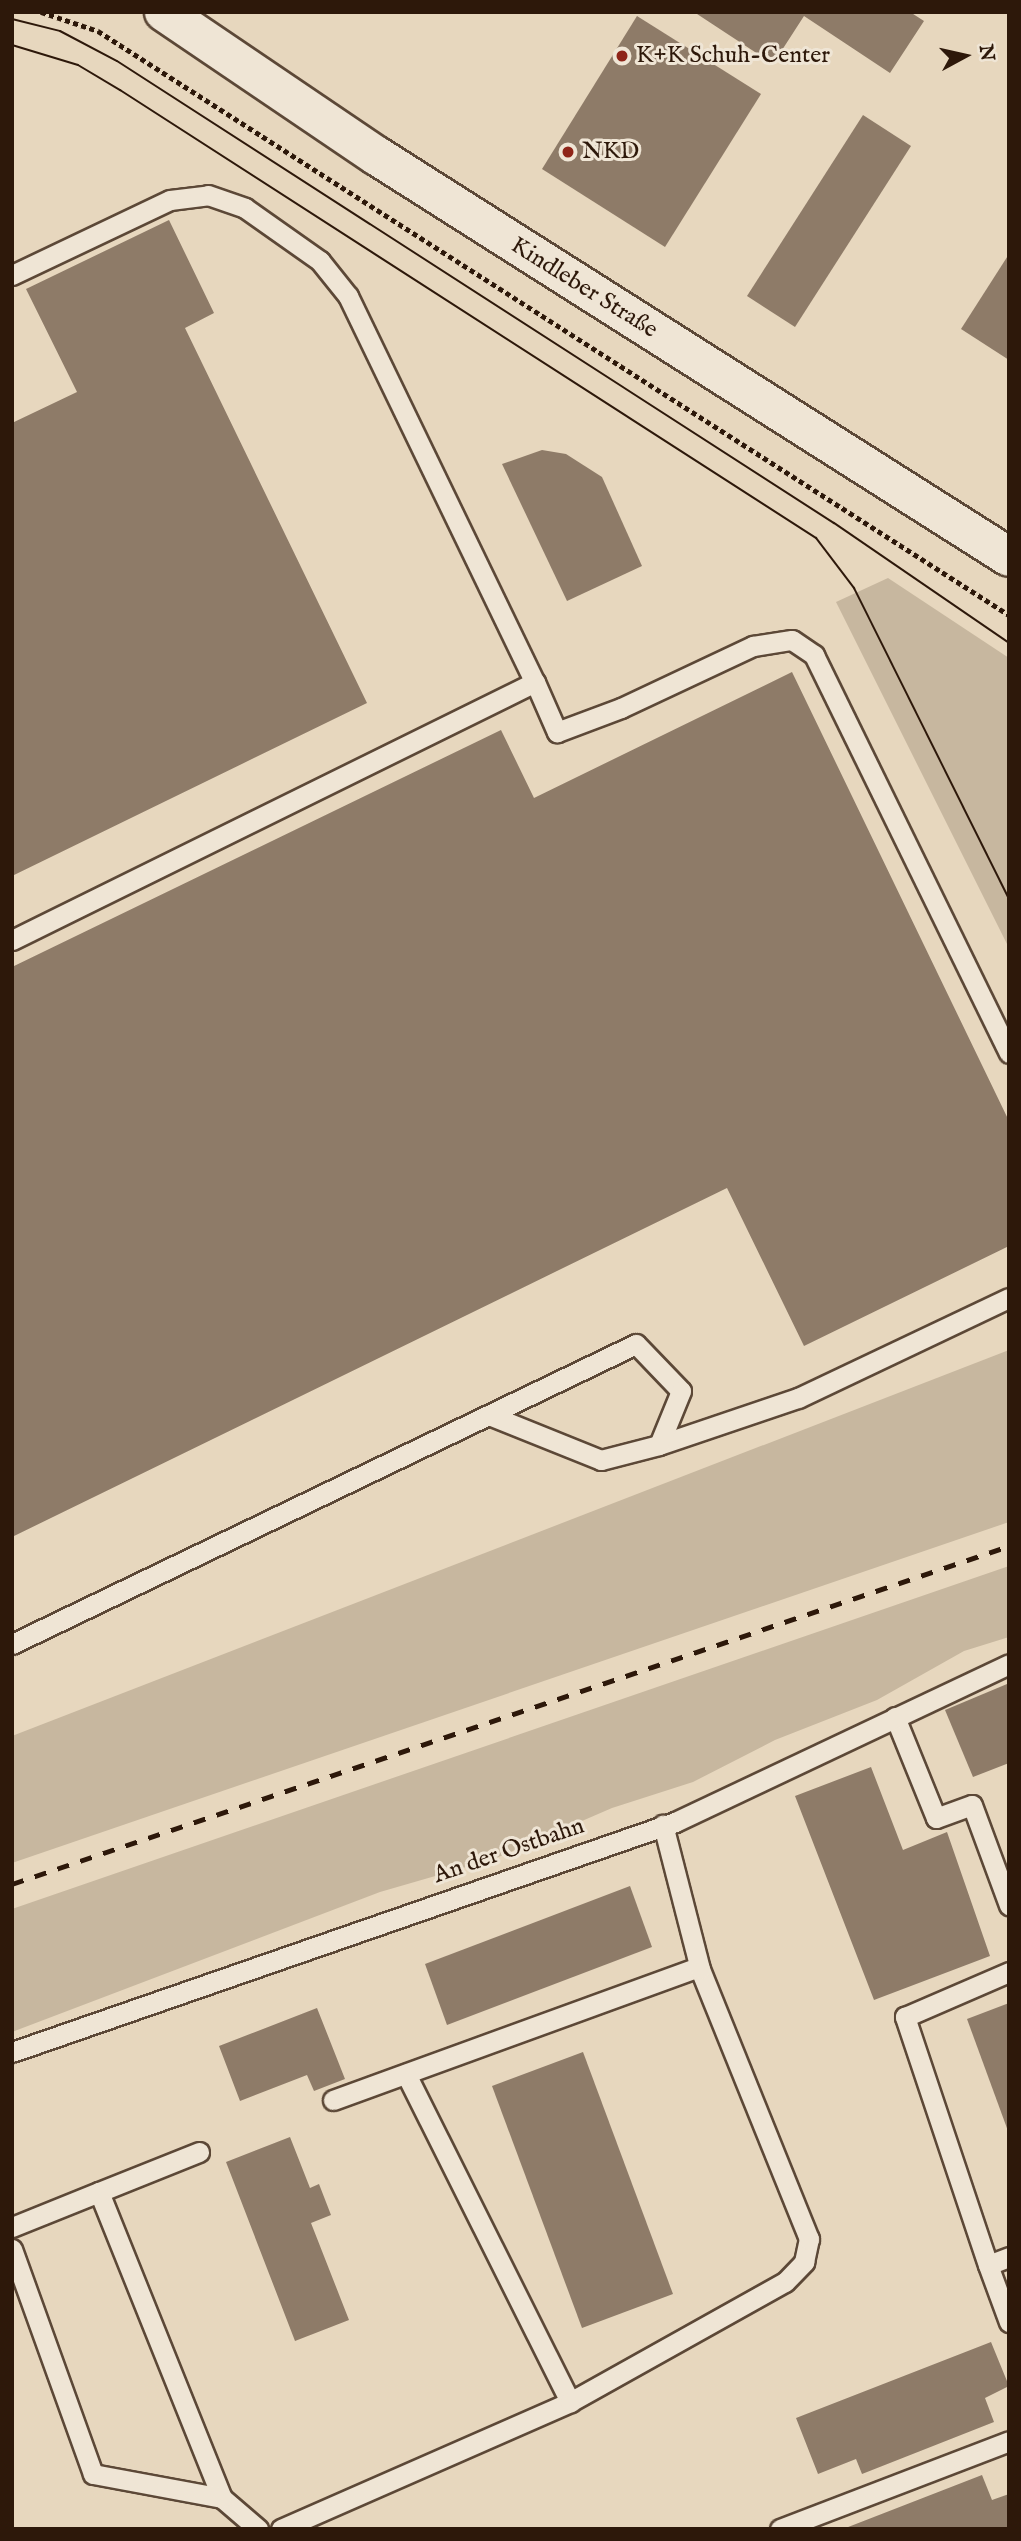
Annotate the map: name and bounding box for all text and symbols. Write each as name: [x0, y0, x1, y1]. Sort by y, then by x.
north arrow: [930, 21, 1000, 91]
place label: K+K Schuh-Center: [636, 42, 830, 70]
text: N: [973, 43, 999, 63]
marker: K+K Schuh-Center: [614, 48, 630, 64]
place label: NKD: [582, 138, 639, 166]
marker: NKD: [560, 144, 576, 160]
street label: Kindleber Straße: [505, 231, 663, 345]
street label: An der Ostbahn: [430, 1812, 588, 1890]

